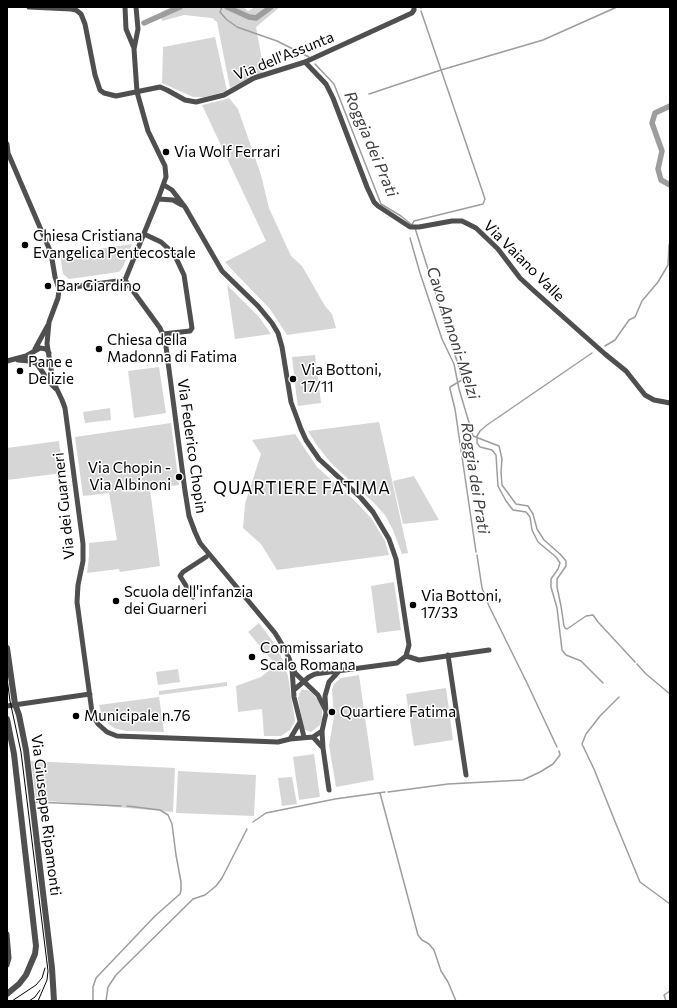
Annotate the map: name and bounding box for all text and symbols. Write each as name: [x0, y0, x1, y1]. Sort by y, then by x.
street label: Via dell'Assunta: [231, 28, 337, 84]
water label: Roggia dei Prati: [340, 88, 402, 200]
place label: Via Wolf Ferrari: [174, 143, 280, 161]
marker: Via Wolf Ferrari: [161, 147, 171, 157]
street label: Via Vaiano Valle: [480, 217, 568, 305]
place label: Chiesa Cristiana Evangelica Pentecostale: [33, 227, 196, 262]
marker: Chiesa Cristiana Evangelica Pentecostale: [20, 240, 30, 250]
water label: Cavo Annoni-Melzi: [422, 264, 484, 402]
place label: Bar Giardino: [56, 277, 141, 295]
marker: Bar Giardino: [43, 281, 53, 291]
place label: Chiesa della Madonna di Fatima: [107, 331, 237, 366]
marker: Chiesa della Madonna di Fatima: [94, 344, 104, 354]
place label: Pane e Delizie: [28, 353, 74, 388]
place label: Via Bottoni, 17/11: [301, 361, 381, 396]
marker: Pane e Delizie: [15, 366, 25, 376]
marker: Via Bottoni, 17/11: [288, 374, 298, 384]
street label: Via Federico Chopin: [174, 377, 210, 515]
water label: Roggia dei Prati: [457, 421, 493, 535]
street label: Via dei Guarneri: [49, 451, 79, 561]
place label: Via Chopin - Via Albinoni: [88, 459, 171, 494]
marker: Via Chopin - Via Albinoni: [174, 472, 184, 482]
district label: QUARTIERE FATIMA: [213, 478, 391, 498]
place label: Scuola dell'infanzia dei Guarneri: [124, 583, 253, 618]
place label: Via Bottoni, 17/33: [421, 587, 501, 622]
marker: Scuola dell'infanzia dei Guarneri: [111, 596, 121, 606]
marker: Via Bottoni, 17/33: [408, 600, 418, 610]
place label: Commissariato Scalo Romana: [260, 639, 363, 674]
marker: Commissariato Scalo Romana: [247, 652, 257, 662]
place label: Quartiere Fatima: [340, 703, 456, 721]
place label: Municipale n.76: [84, 707, 191, 725]
marker: Quartiere Fatima: [327, 707, 337, 717]
marker: Municipale n.76: [71, 711, 81, 721]
street label: Via Giuseppe Ripamonti: [27, 733, 65, 897]

